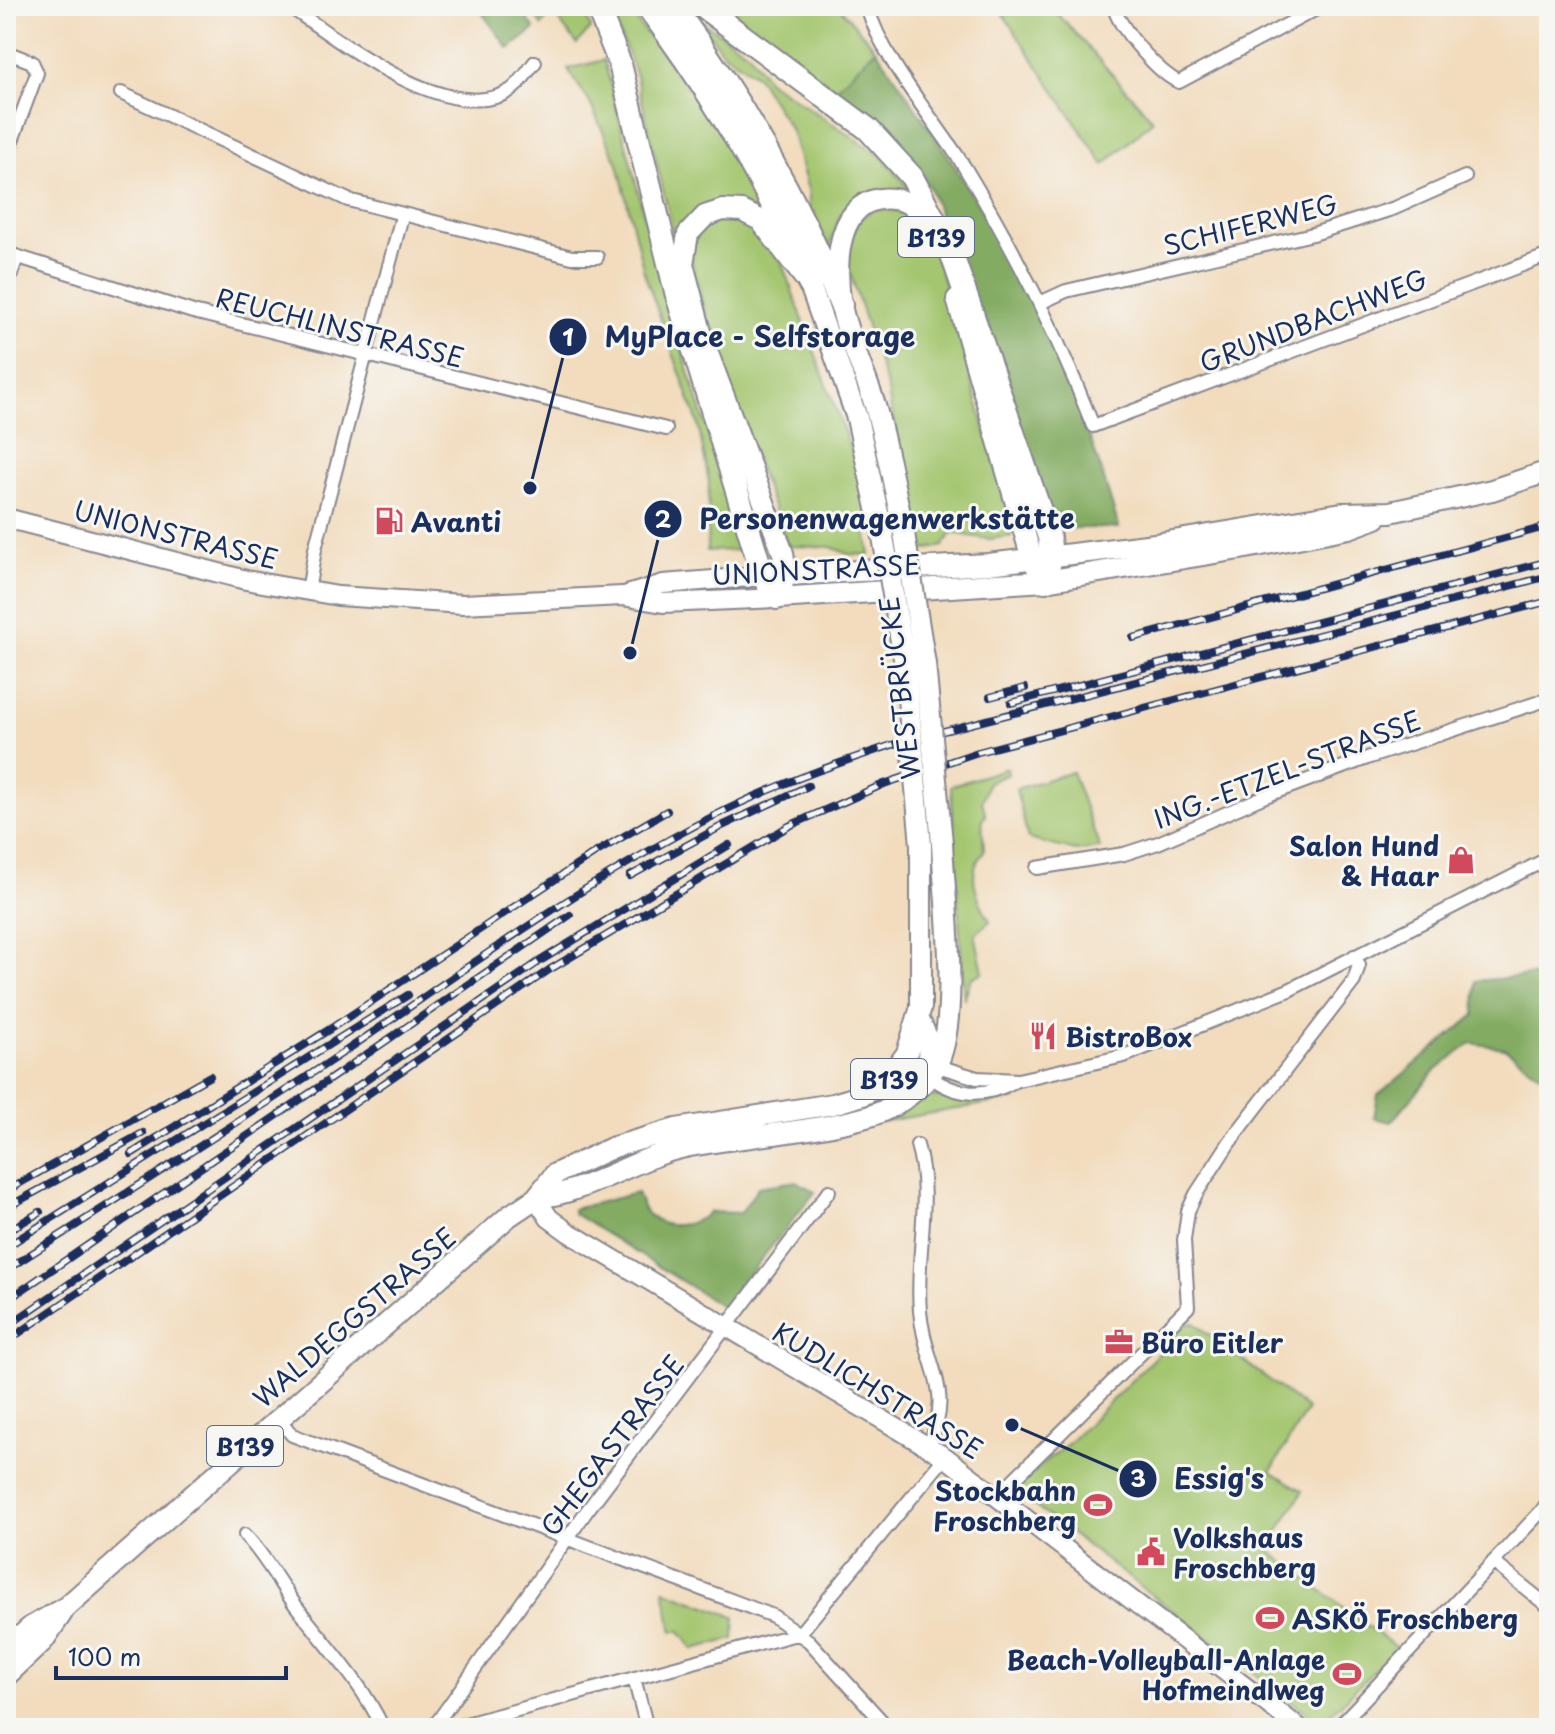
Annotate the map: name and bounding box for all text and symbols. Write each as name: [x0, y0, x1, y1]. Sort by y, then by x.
street label: SCHIFERWEG: [1159, 184, 1341, 264]
road number: B139: [898, 217, 974, 257]
street label: GRUNDBACHWEG: [1194, 259, 1432, 381]
street label: REUCHLINSTRASSE: [212, 277, 468, 377]
callout: MyPlace - Selfstorage: [548, 311, 931, 363]
text: MyPlace - Selfstorage: [605, 314, 915, 357]
text: 1: [562, 318, 574, 354]
street label: UNIONSTRASSE: [70, 490, 282, 578]
callout: Personenwagenwerkstätte: [643, 493, 1091, 545]
text: Personenwagenwerkstätte: [699, 496, 1075, 539]
text: 2: [655, 500, 672, 536]
place label: Avanti: [411, 502, 501, 541]
fuel station icon: Avanti: [374, 506, 404, 536]
street label: UNIONSTRASSE: [711, 544, 921, 594]
street label: WESTBRÜCKE: [868, 594, 930, 782]
street label: ING.-ETZEL-STRASSE: [1148, 700, 1426, 838]
place label: Salon Hund & Haar: [1289, 826, 1440, 895]
shop icon: Salon Hund & Haar: [1446, 845, 1476, 875]
place label: BistroBox: [1065, 1017, 1192, 1056]
restaurant icon: BistroBox: [1028, 1021, 1058, 1051]
road number: B139: [851, 1059, 927, 1099]
street label: WALDEGGSTRASSE: [244, 1218, 464, 1416]
street label: KUDLICHSTRASSE: [765, 1312, 991, 1468]
place label: Büro Eitler: [1141, 1323, 1284, 1362]
office icon: Büro Eitler: [1104, 1327, 1134, 1357]
street label: GHEGASTRASSE: [531, 1346, 693, 1544]
road number: B139: [207, 1426, 283, 1466]
callout: Essig's: [1118, 1453, 1280, 1505]
text: Essig's: [1174, 1456, 1264, 1499]
text: 3: [1130, 1459, 1146, 1495]
place label: Stockbahn Froschberg: [933, 1471, 1076, 1540]
sports icon: Stockbahn Froschberg: [1083, 1490, 1113, 1520]
place label: Volkshaus Froschberg: [1173, 1518, 1316, 1587]
public building icon: Volkshaus Froschberg: [1136, 1537, 1166, 1567]
place label: ASKÖ Froschberg: [1292, 1599, 1518, 1638]
sports icon: ASKÖ Froschberg: [1255, 1603, 1285, 1633]
scale bar: [56, 1630, 286, 1680]
text: 100 m: [68, 1638, 141, 1674]
place label: Beach-Volleyball-Anlage Hofmeindlweg: [1006, 1640, 1325, 1709]
sports icon: Beach-Volleyball-Anlage Hofmeindlweg: [1332, 1659, 1362, 1689]

